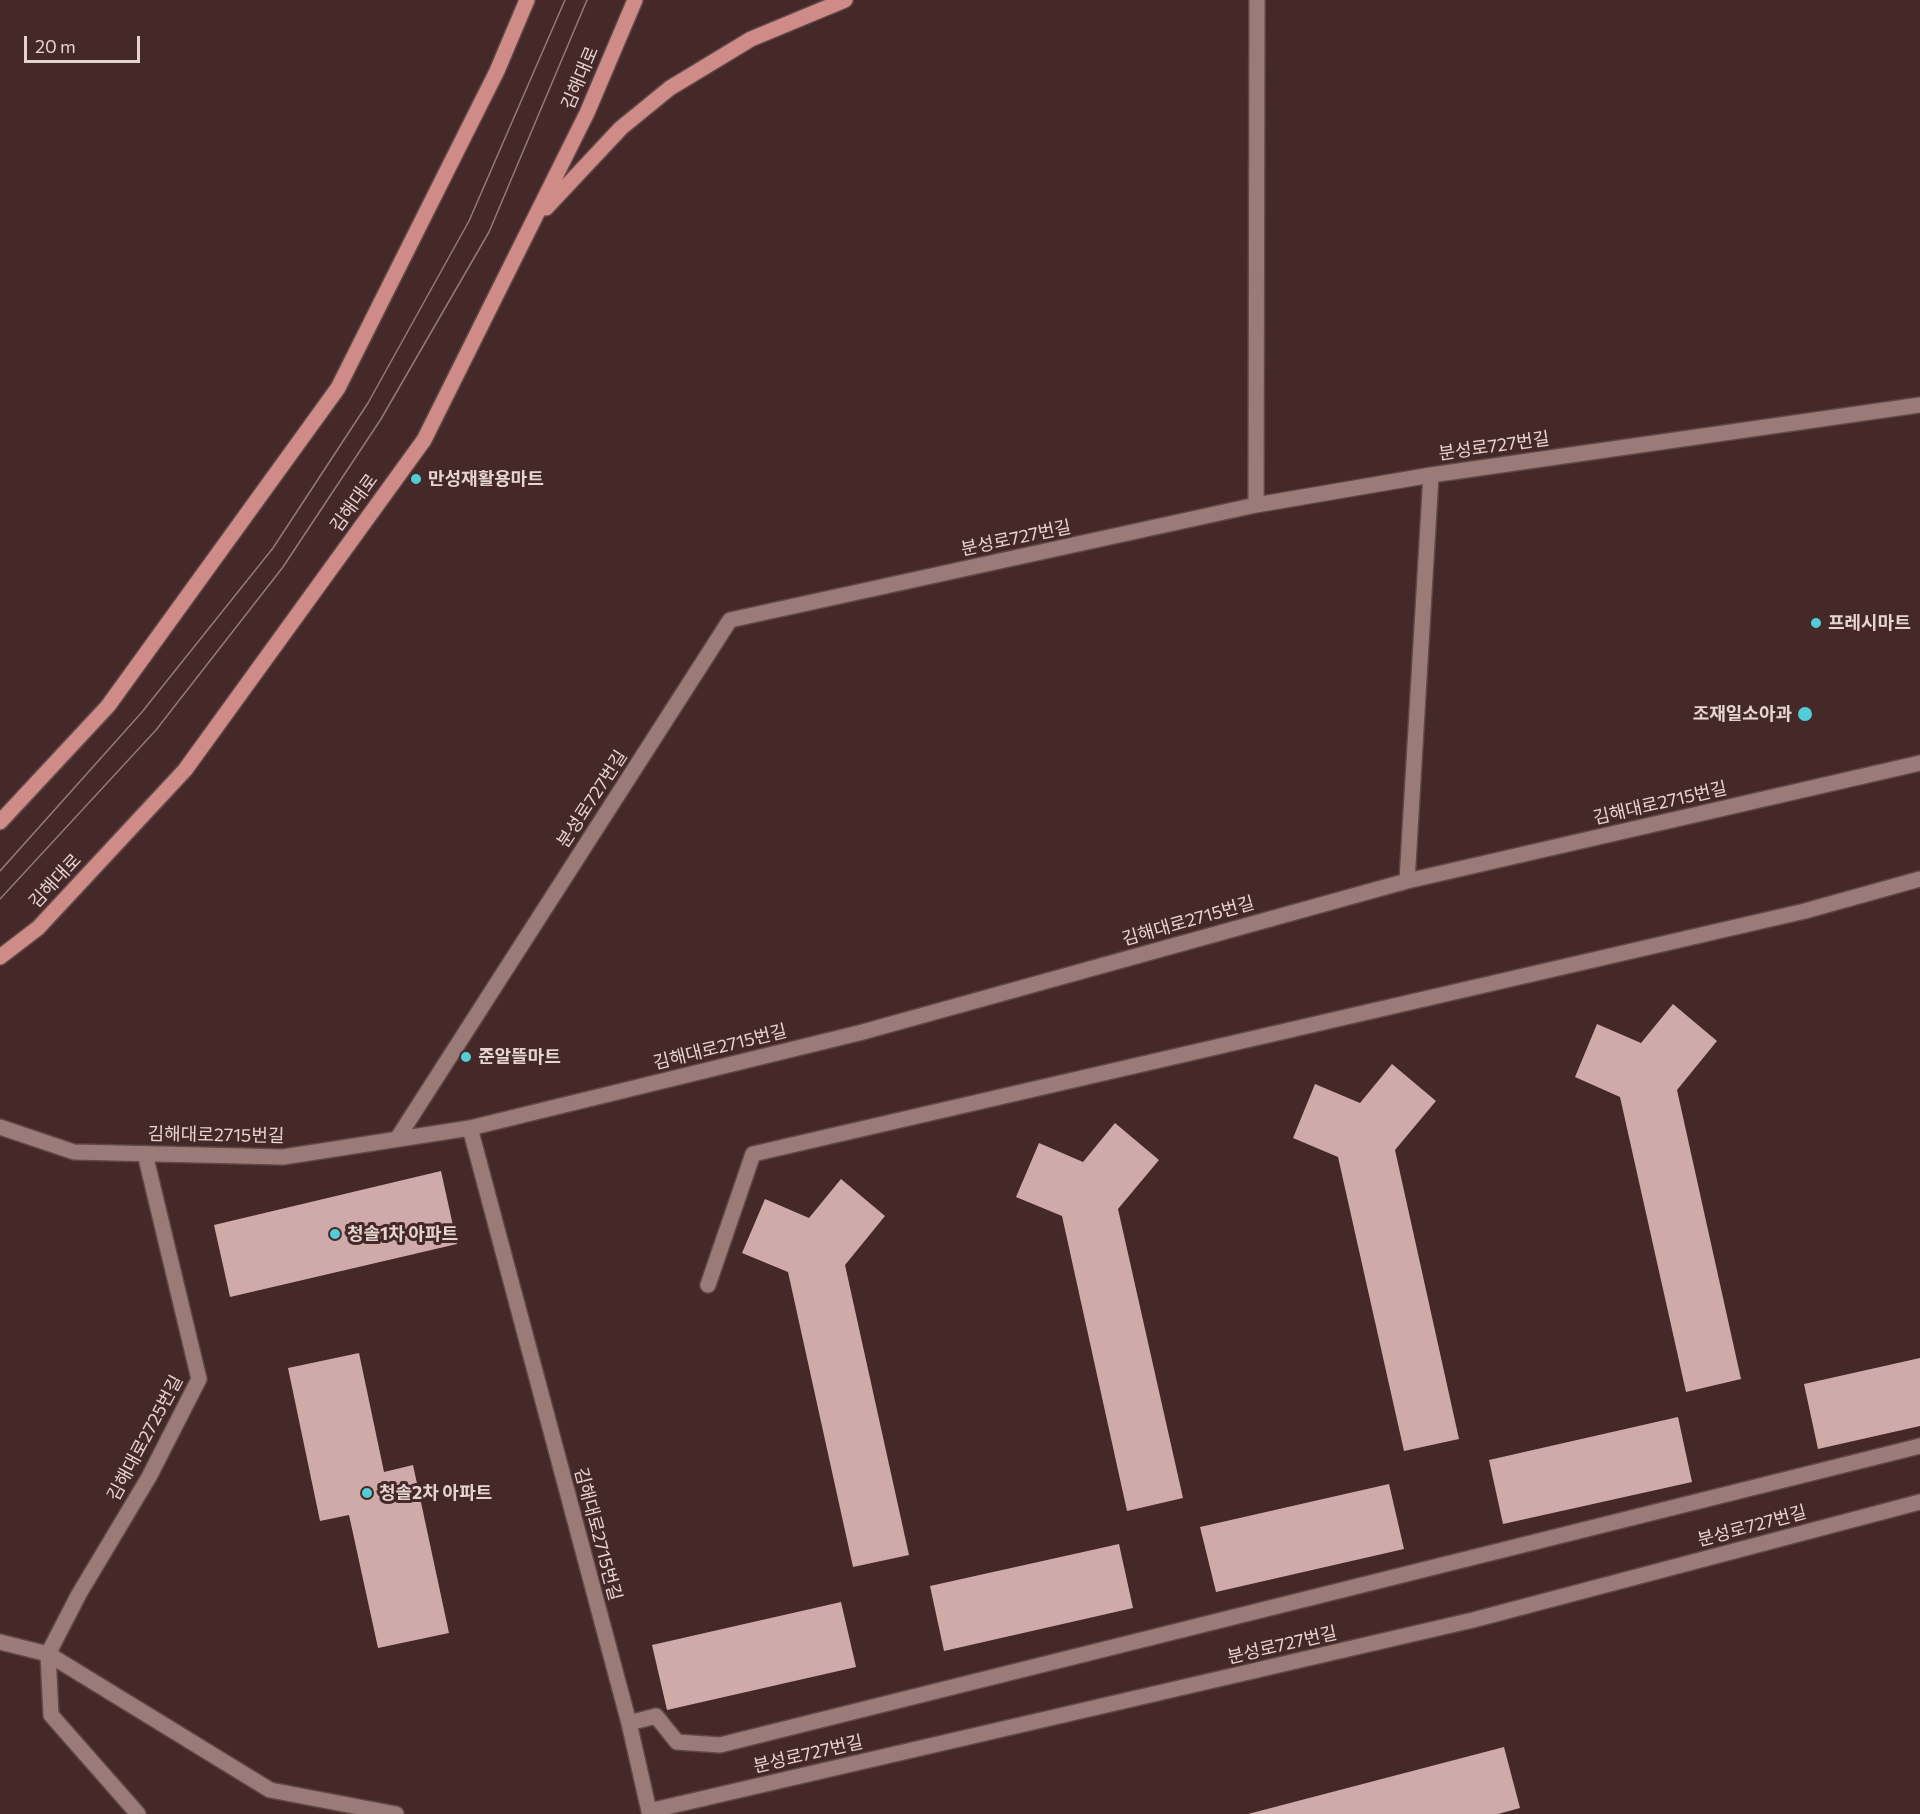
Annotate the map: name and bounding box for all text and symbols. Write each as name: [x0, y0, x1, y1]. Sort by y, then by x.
scale bar: [27, 24, 142, 62]
text: 20 m: [35, 35, 76, 57]
street label: 김해대로: [557, 43, 603, 113]
street label: 분성로727번길: [1437, 428, 1551, 464]
place label: 만성재활용마트: [428, 468, 544, 490]
street label: 김해대로: [326, 470, 382, 536]
marker: 만성재활용마트: [409, 472, 423, 486]
street label: 분성로727번길: [959, 516, 1073, 560]
place label: 프레시마트: [1828, 612, 1911, 634]
marker: 프레시마트: [1809, 616, 1823, 630]
place label: 조재일소아과: [1693, 703, 1792, 725]
marker: 조재일소아과: [1796, 705, 1814, 723]
street label: 분성로727번길: [553, 746, 631, 852]
street label: 김해대로2715번길: [1591, 777, 1729, 829]
street label: 김해대로: [25, 849, 85, 913]
street label: 김해대로2715번길: [1119, 892, 1257, 950]
street label: 김해대로2715번길: [651, 1020, 789, 1074]
place label: 준알뜰마트: [478, 1046, 561, 1068]
marker: 준알뜰마트: [459, 1050, 473, 1064]
street label: 김해대로2715번길: [147, 1123, 285, 1147]
place label: 청솔1차 아파트: [347, 1223, 458, 1245]
marker: 청솔1차 아파트: [328, 1227, 342, 1241]
street label: 김해대로2725번길: [103, 1372, 187, 1504]
street label: 김해대로2715번길: [570, 1465, 626, 1603]
place label: 청솔2차 아파트: [379, 1482, 492, 1504]
marker: 청솔2차 아파트: [360, 1486, 374, 1500]
street label: 분성로727번길: [1695, 1501, 1809, 1551]
street label: 분성로727번길: [1225, 1622, 1339, 1668]
street label: 분성로727번길: [751, 1731, 865, 1777]

